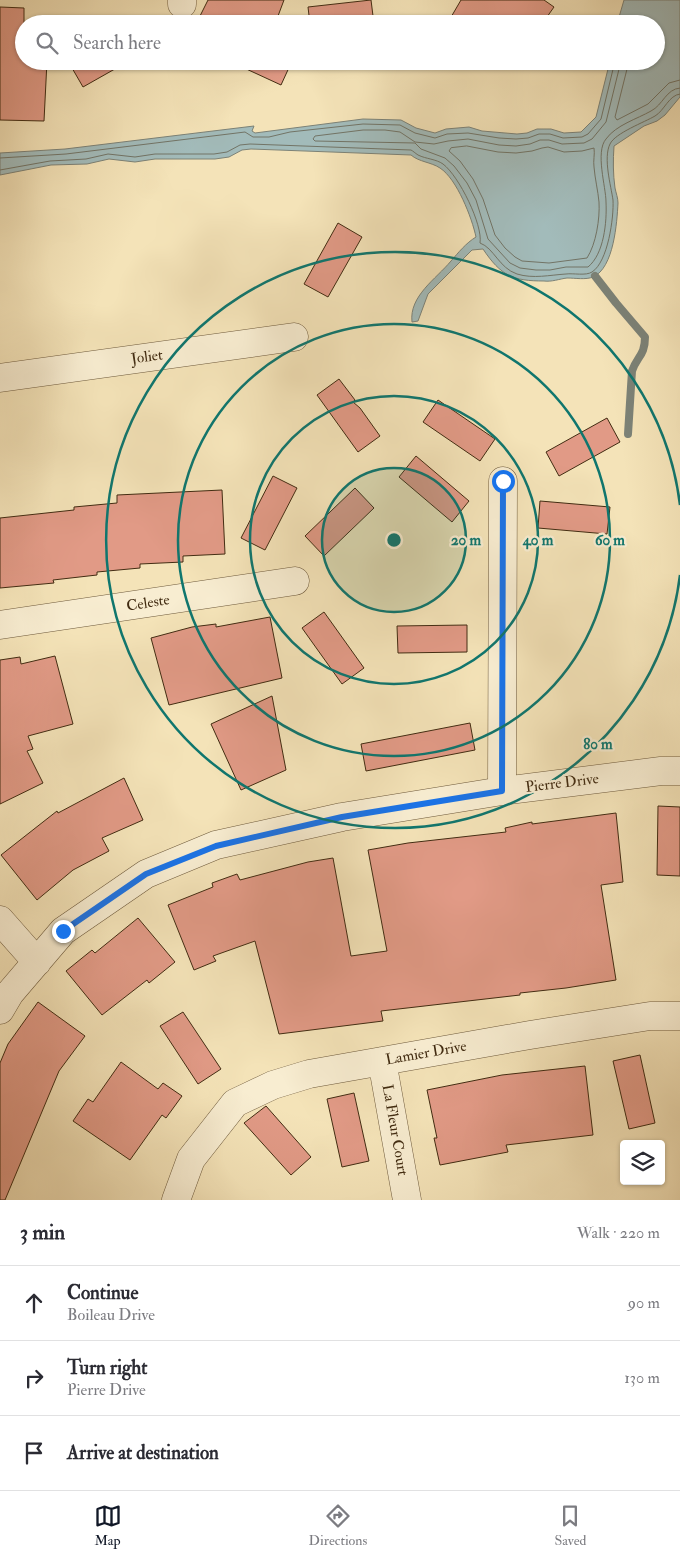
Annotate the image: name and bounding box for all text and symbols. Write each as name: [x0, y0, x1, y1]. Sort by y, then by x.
search box: [15, 15, 665, 70]
icon: search: [33, 29, 61, 57]
text: Search here: [73, 31, 161, 55]
street label: Joliet: [129, 345, 164, 370]
route start: [492, 470, 515, 493]
centre of rings: [385, 531, 403, 549]
text: 20 m: [451, 531, 481, 550]
text: 40 m: [522, 531, 554, 550]
text: 60 m: [595, 531, 625, 550]
street label: Celeste: [125, 590, 171, 616]
text: 80 m: [583, 735, 613, 754]
street label: Pierre Drive: [524, 769, 600, 797]
route end: [52, 920, 75, 943]
street label: Lamier Drive: [384, 1037, 468, 1069]
street label: La Fleur Court: [378, 1083, 412, 1177]
map controls: [620, 1140, 665, 1185]
button: layers: [620, 1140, 665, 1185]
text: 3 min: [20, 1219, 65, 1246]
text: Walk · 220 m: [577, 1223, 660, 1243]
text: Continue: [67, 1281, 138, 1305]
icon: ahead: [20, 1289, 48, 1317]
text: 90 m: [628, 1293, 660, 1313]
text: Boileau Drive: [67, 1305, 155, 1325]
text: Turn right: [67, 1356, 147, 1380]
icon: right: [20, 1364, 48, 1392]
text: 130 m: [624, 1368, 660, 1388]
text: Pierre Drive: [67, 1380, 146, 1400]
icon: arrive: [20, 1439, 48, 1467]
text: Arrive at destination: [67, 1441, 219, 1465]
tab: Map: [94, 1502, 122, 1549]
tab: Directions: [309, 1502, 367, 1549]
tab: Saved: [554, 1502, 586, 1549]

